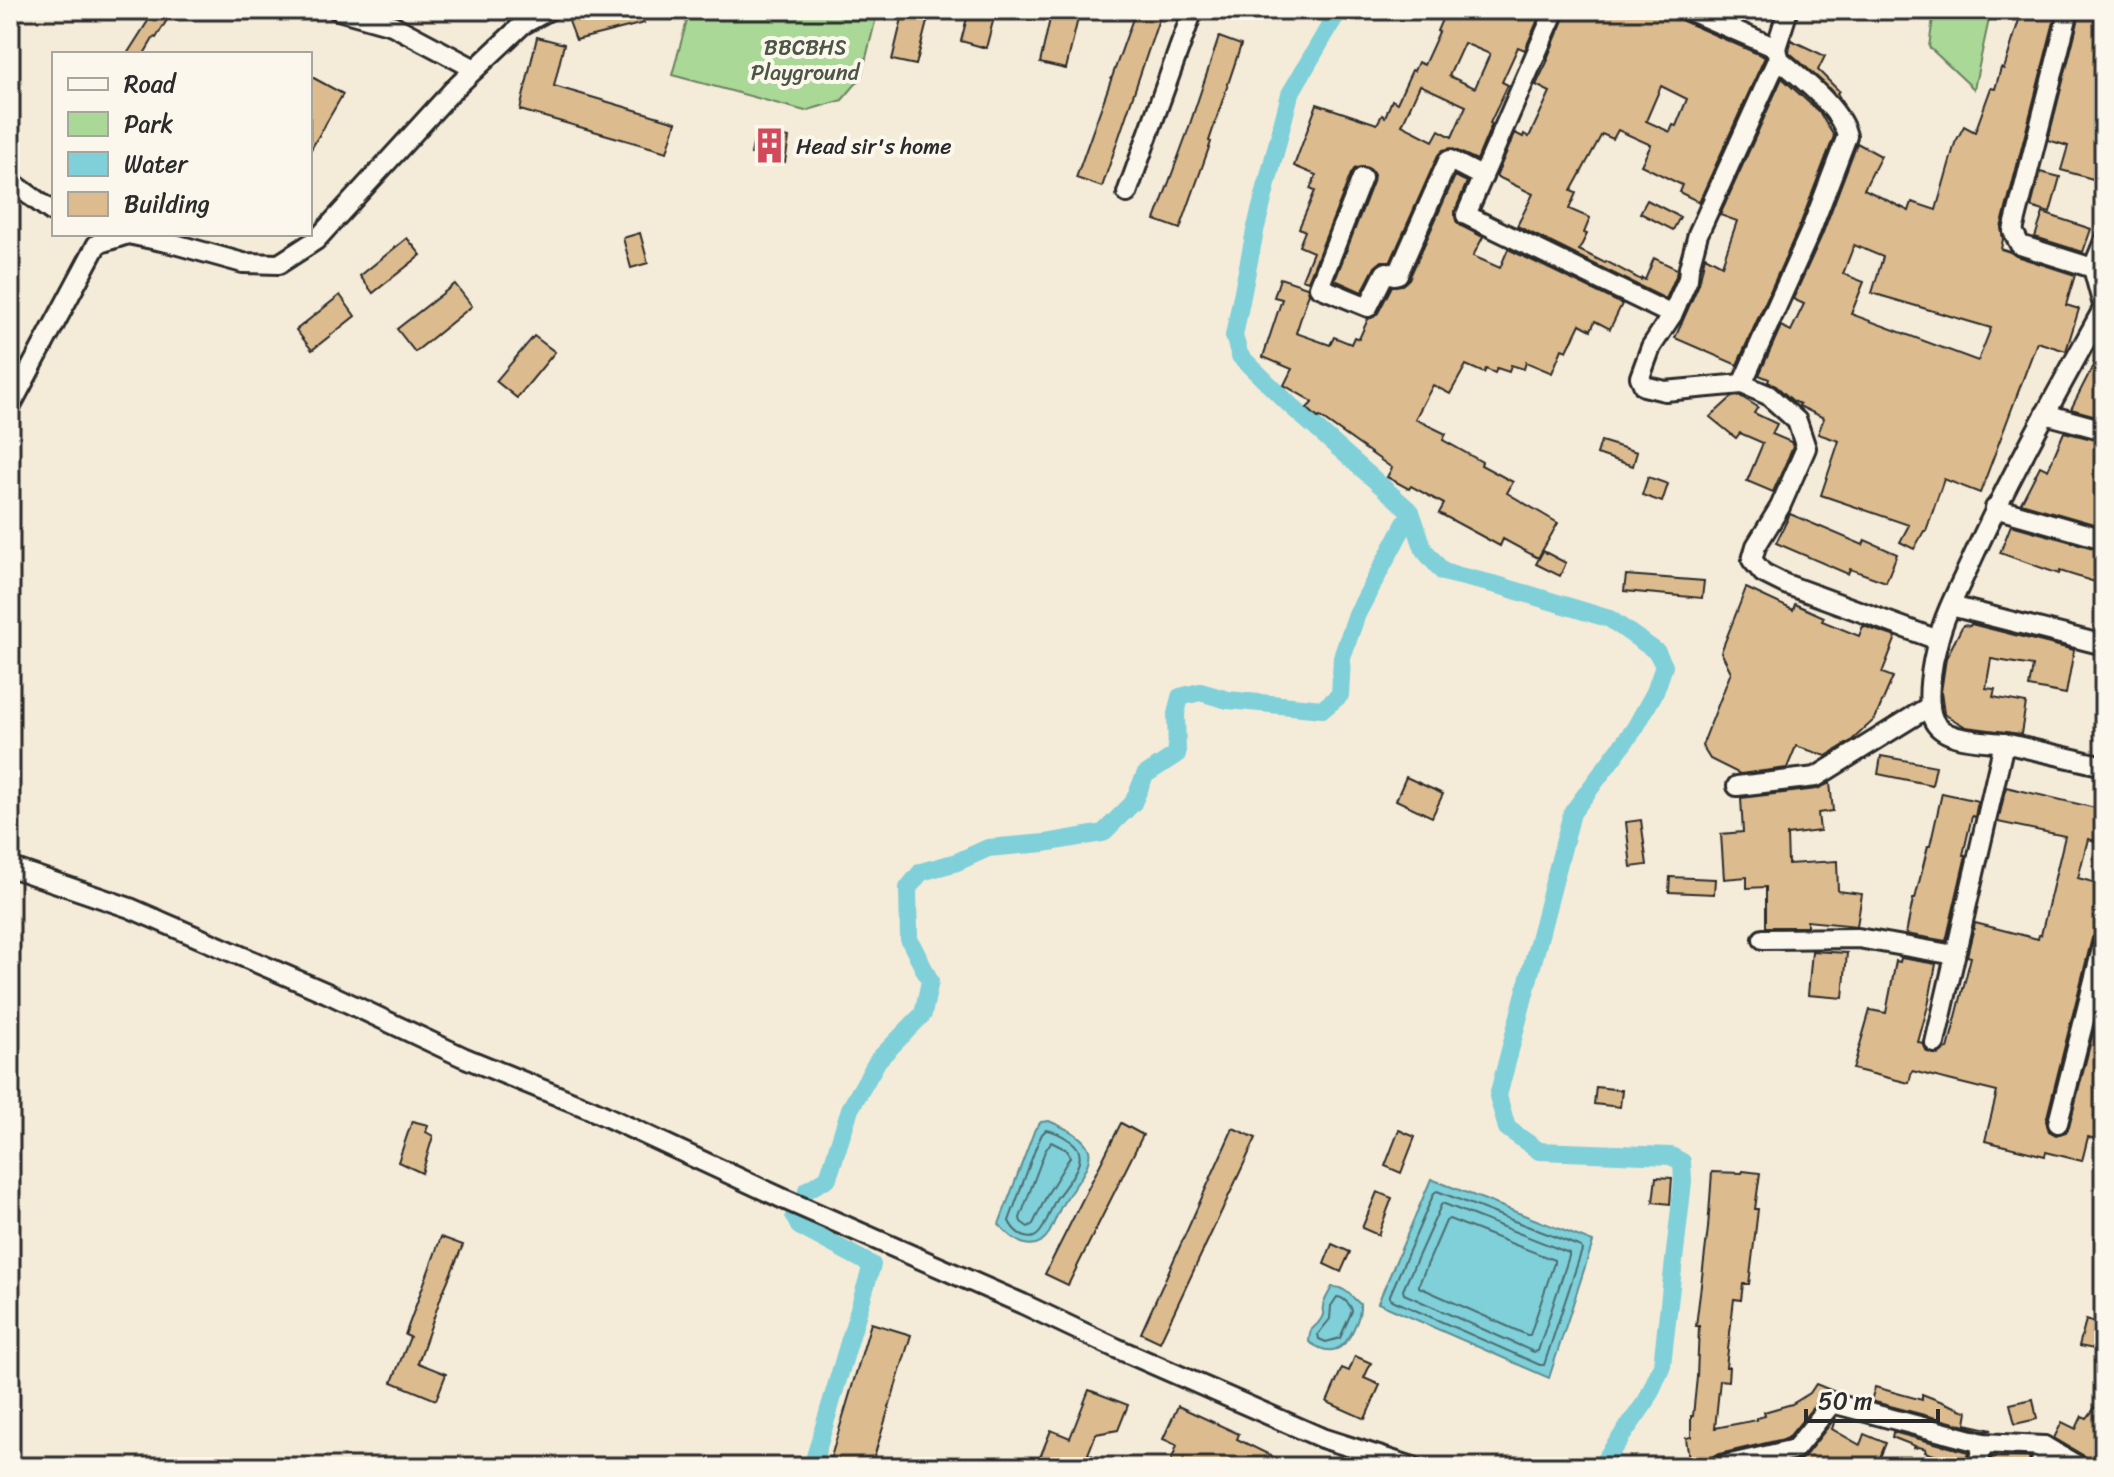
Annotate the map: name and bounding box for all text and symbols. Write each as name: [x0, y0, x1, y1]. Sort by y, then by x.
park label: BBCBHS Playground: [751, 28, 861, 92]
legend: [52, 52, 312, 236]
text: Road: [124, 63, 178, 105]
text: Park: [124, 103, 173, 145]
building icon: Head sir's home: [751, 127, 789, 165]
place label: Head sir's home: [796, 127, 951, 166]
text: Water: [124, 143, 189, 185]
text: Building: [124, 183, 210, 225]
scale bar: [1806, 1373, 1938, 1423]
text: 50 m: [1818, 1380, 1873, 1422]

